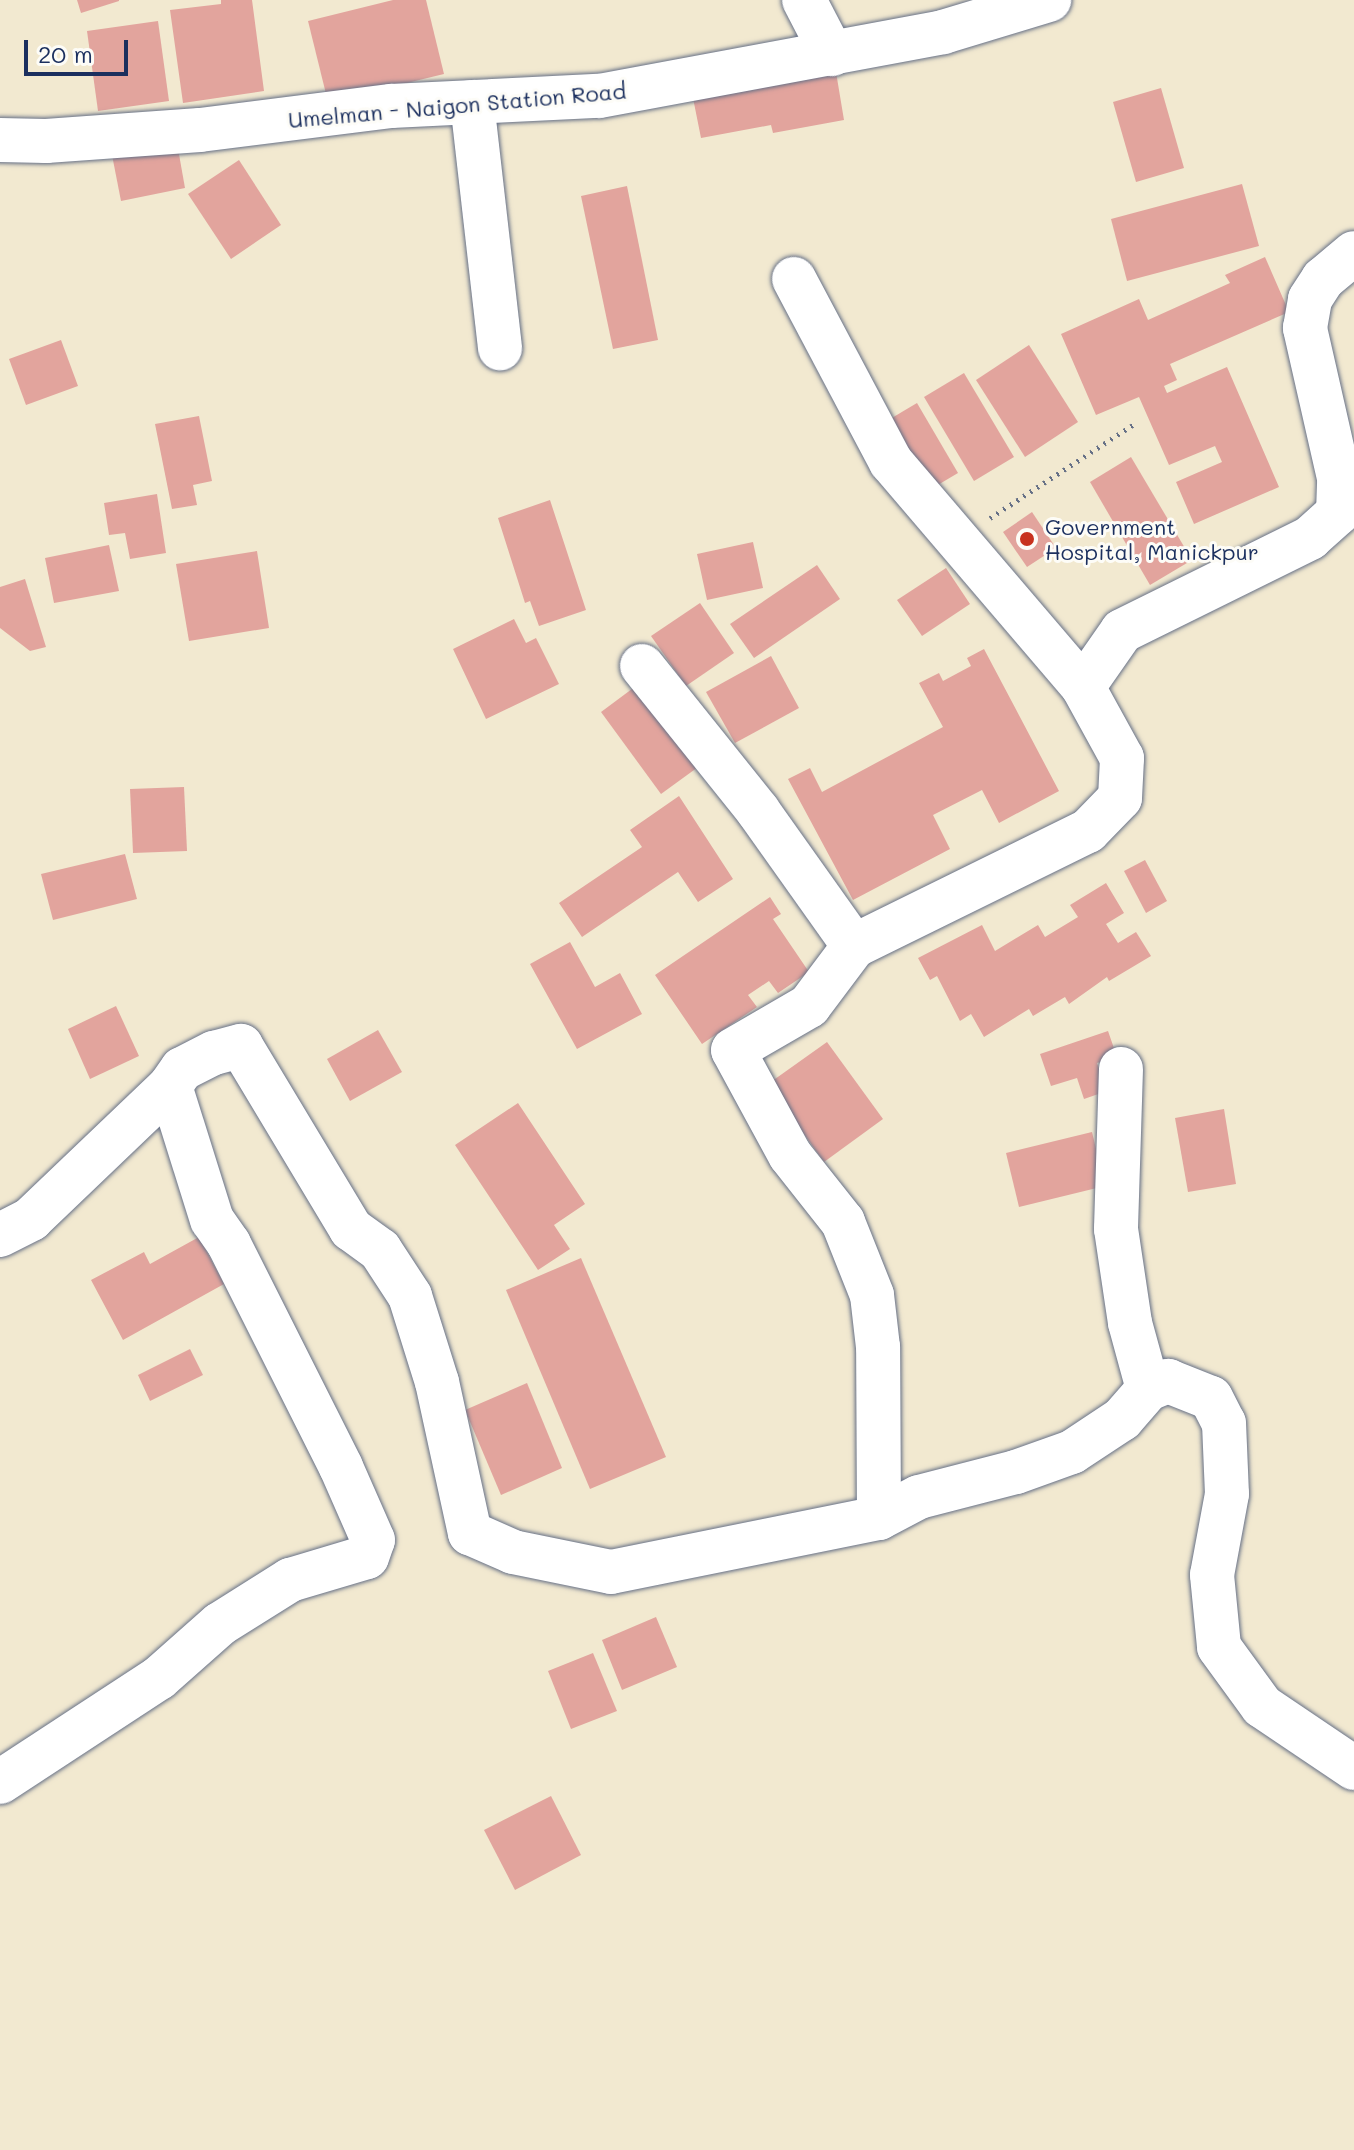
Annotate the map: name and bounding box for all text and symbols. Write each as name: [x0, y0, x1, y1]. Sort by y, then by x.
scale bar: [28, 24, 132, 74]
text: 20 m: [38, 38, 93, 69]
street label: Umelman - Naigon Station Road: [287, 77, 627, 133]
place label: Government Hospital, Manickpur: [1045, 513, 1259, 564]
marker: Government Hospital, Manickpur: [1016, 528, 1038, 550]

